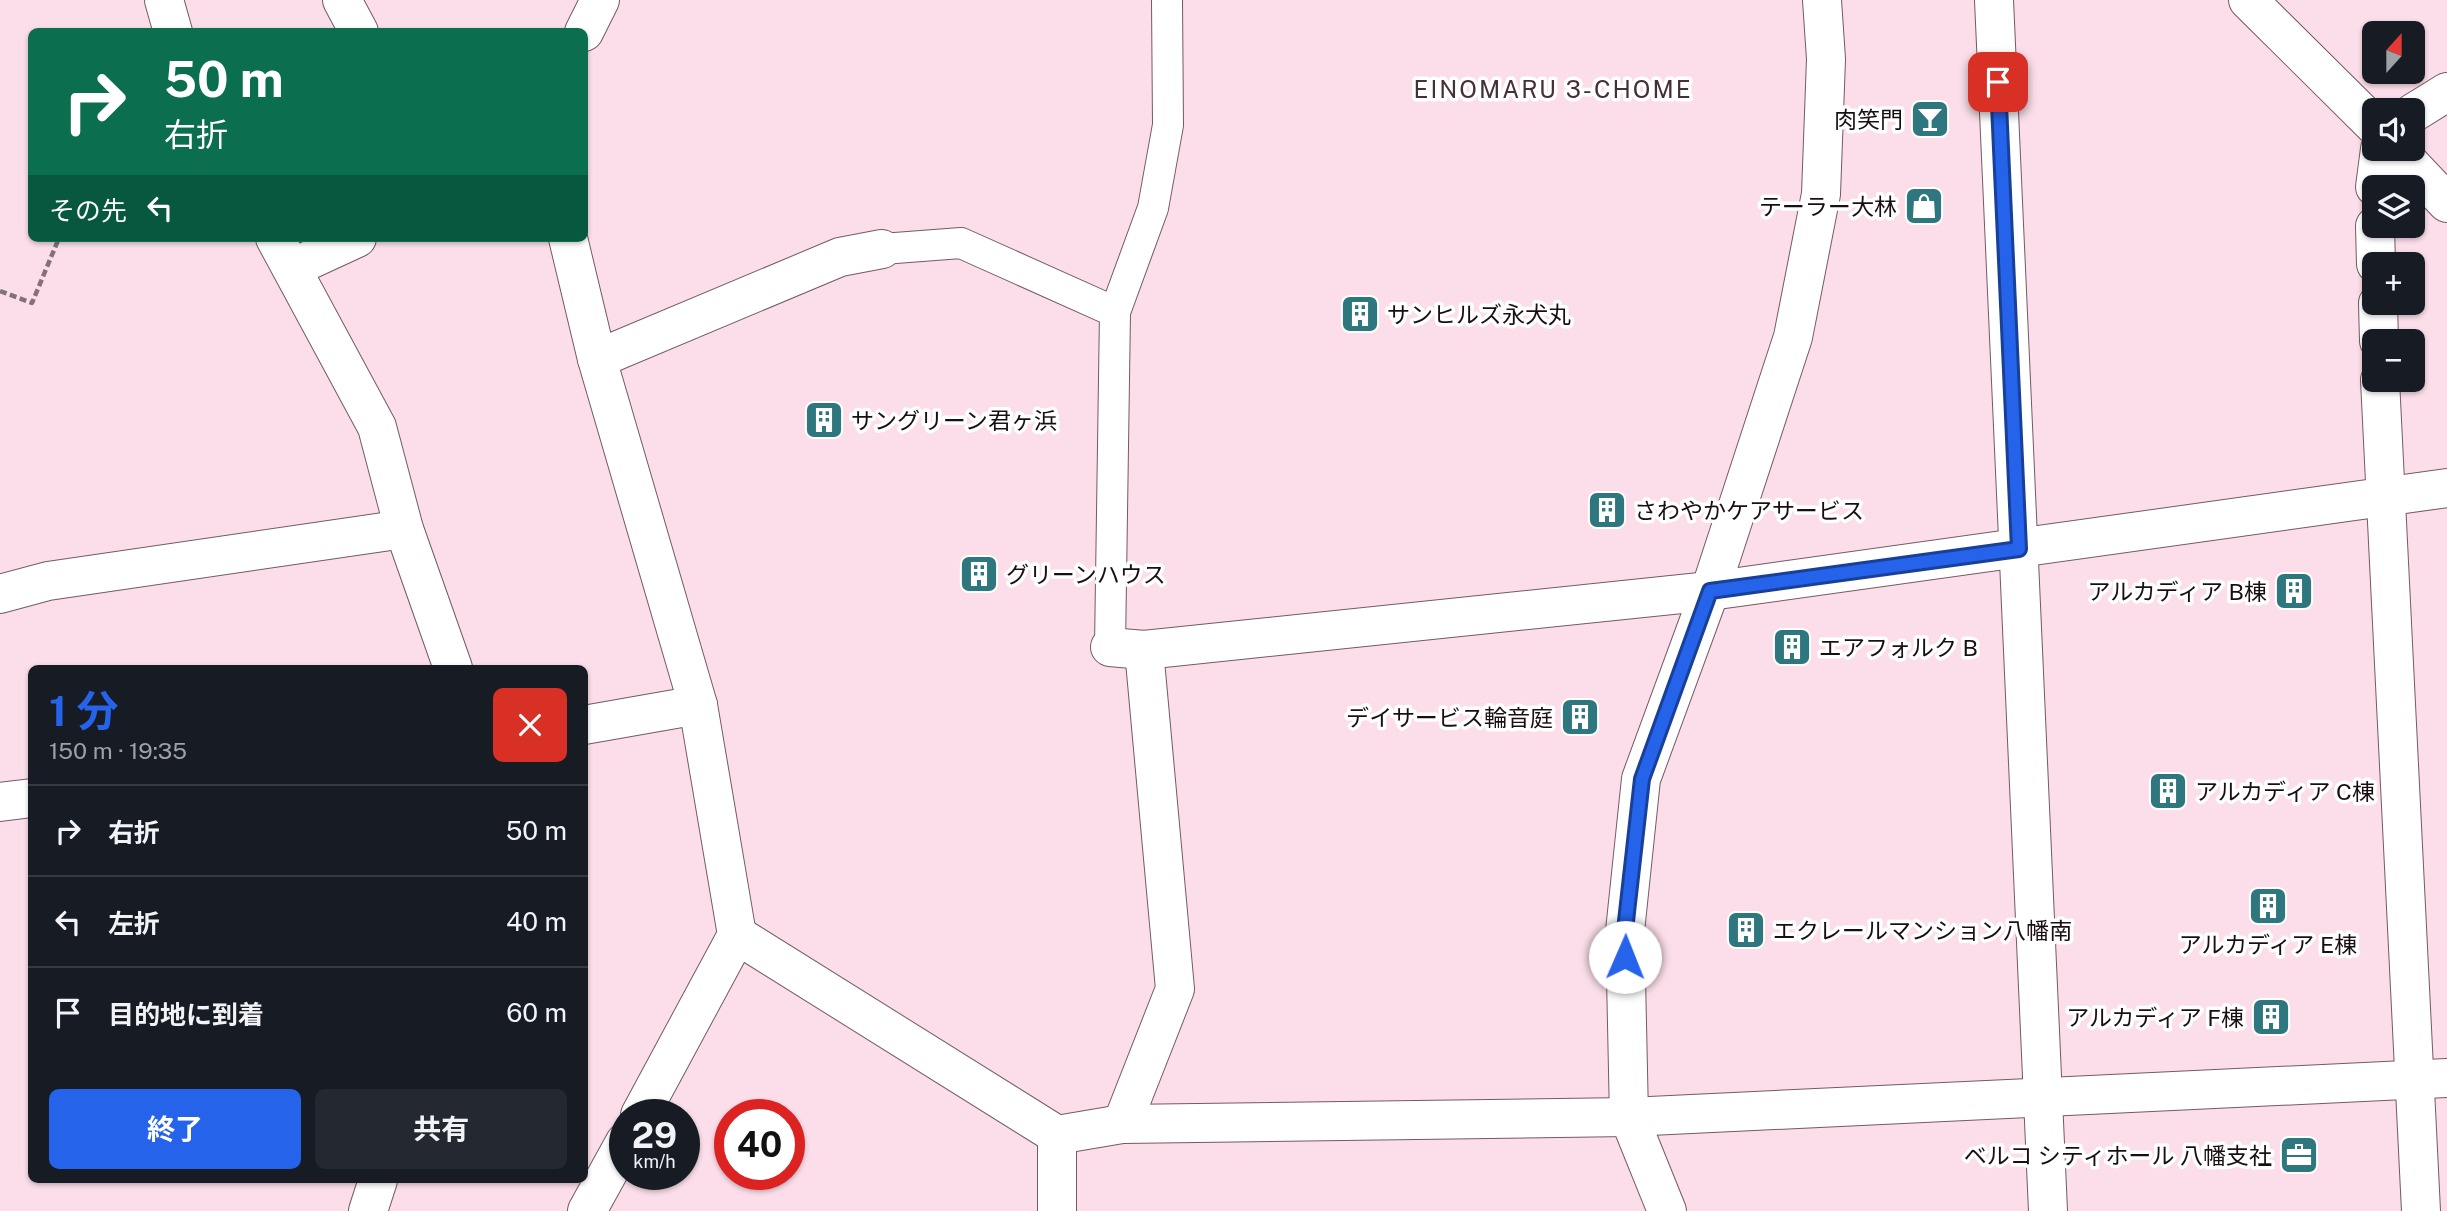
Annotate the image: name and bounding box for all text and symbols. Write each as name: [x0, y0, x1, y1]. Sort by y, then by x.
north arrow: [2362, 21, 2426, 84]
map controls: [2362, 21, 2425, 392]
text: 50 m: [164, 50, 284, 108]
pin: [1968, 52, 2028, 112]
icon: right: [49, 56, 140, 147]
icon: arrive: [1979, 63, 2017, 101]
district label: EINOMARU 3-CHOME: [1413, 75, 1693, 103]
bar icon: 肉笑門: [1909, 98, 1951, 140]
button: sound: [2362, 98, 2425, 161]
place label: 肉笑門: [1834, 106, 1903, 133]
text: 右折: [164, 116, 228, 153]
button: layers: [2362, 175, 2425, 238]
shop icon: テーラー大林: [1903, 185, 1945, 227]
icon: left: [141, 189, 179, 227]
place label: テーラー大林: [1759, 193, 1897, 220]
text: その先: [49, 195, 127, 226]
button: +: [2362, 252, 2425, 315]
building icon: サンヒルズ永犬丸: [1339, 293, 1381, 335]
place label: サンヒルズ永犬丸: [1387, 301, 1571, 328]
button: −: [2362, 329, 2425, 392]
building icon: サングリーン君ヶ浜: [803, 399, 845, 441]
place label: サングリーン君ヶ浜: [851, 407, 1057, 434]
building icon: さわやかケアサービス: [1586, 489, 1628, 531]
place label: さわやかケアサービス: [1634, 497, 1864, 524]
building icon: グリーンハウス: [958, 553, 1000, 595]
place label: グリーンハウス: [1006, 561, 1166, 588]
building icon: アルカディア B棟: [2273, 570, 2315, 612]
place label: アルカディア B棟: [2088, 578, 2267, 605]
building icon: エアフォルク B: [1771, 626, 1813, 668]
place label: エアフォルク B: [1819, 634, 1978, 661]
text: 1 分: [49, 686, 118, 735]
button: close: [493, 688, 567, 762]
building icon: デイサービス輪音庭: [1559, 696, 1601, 738]
place label: デイサービス輪音庭: [1346, 704, 1553, 731]
text: 150 m · 19:35: [49, 737, 187, 764]
building icon: アルカディア C棟: [2147, 770, 2189, 812]
place label: アルカディア C棟: [2195, 778, 2375, 805]
icon: right: [49, 812, 87, 850]
text: 50 m: [506, 815, 567, 846]
text: 右折: [108, 817, 160, 848]
building icon: アルカディア E棟: [2247, 885, 2289, 927]
icon: left: [49, 903, 87, 941]
text: 40 m: [506, 906, 567, 937]
text: 左折: [108, 908, 160, 939]
building icon: エクレールマンション八幡南: [1725, 909, 1767, 951]
place label: エクレールマンション八幡南: [1773, 917, 2072, 944]
position arrow: [1588, 920, 1662, 994]
place label: アルカディア E棟: [2179, 931, 2357, 958]
icon: arrive: [49, 994, 87, 1032]
building icon: アルカディア F棟: [2250, 996, 2292, 1038]
text: 60 m: [506, 997, 567, 1028]
text: 目的地に到着: [108, 999, 264, 1030]
place label: アルカディア F棟: [2066, 1004, 2244, 1031]
button: 終了: [49, 1089, 301, 1169]
button: 共有: [315, 1089, 567, 1169]
speed limit sign: 40: [714, 1099, 805, 1190]
text: 29: [632, 1115, 677, 1156]
office icon: ベルコ シティホール 八幡支社: [2278, 1134, 2320, 1176]
place label: ベルコ シティホール 八幡支社: [1964, 1142, 2272, 1169]
text: km/h: [633, 1151, 676, 1172]

